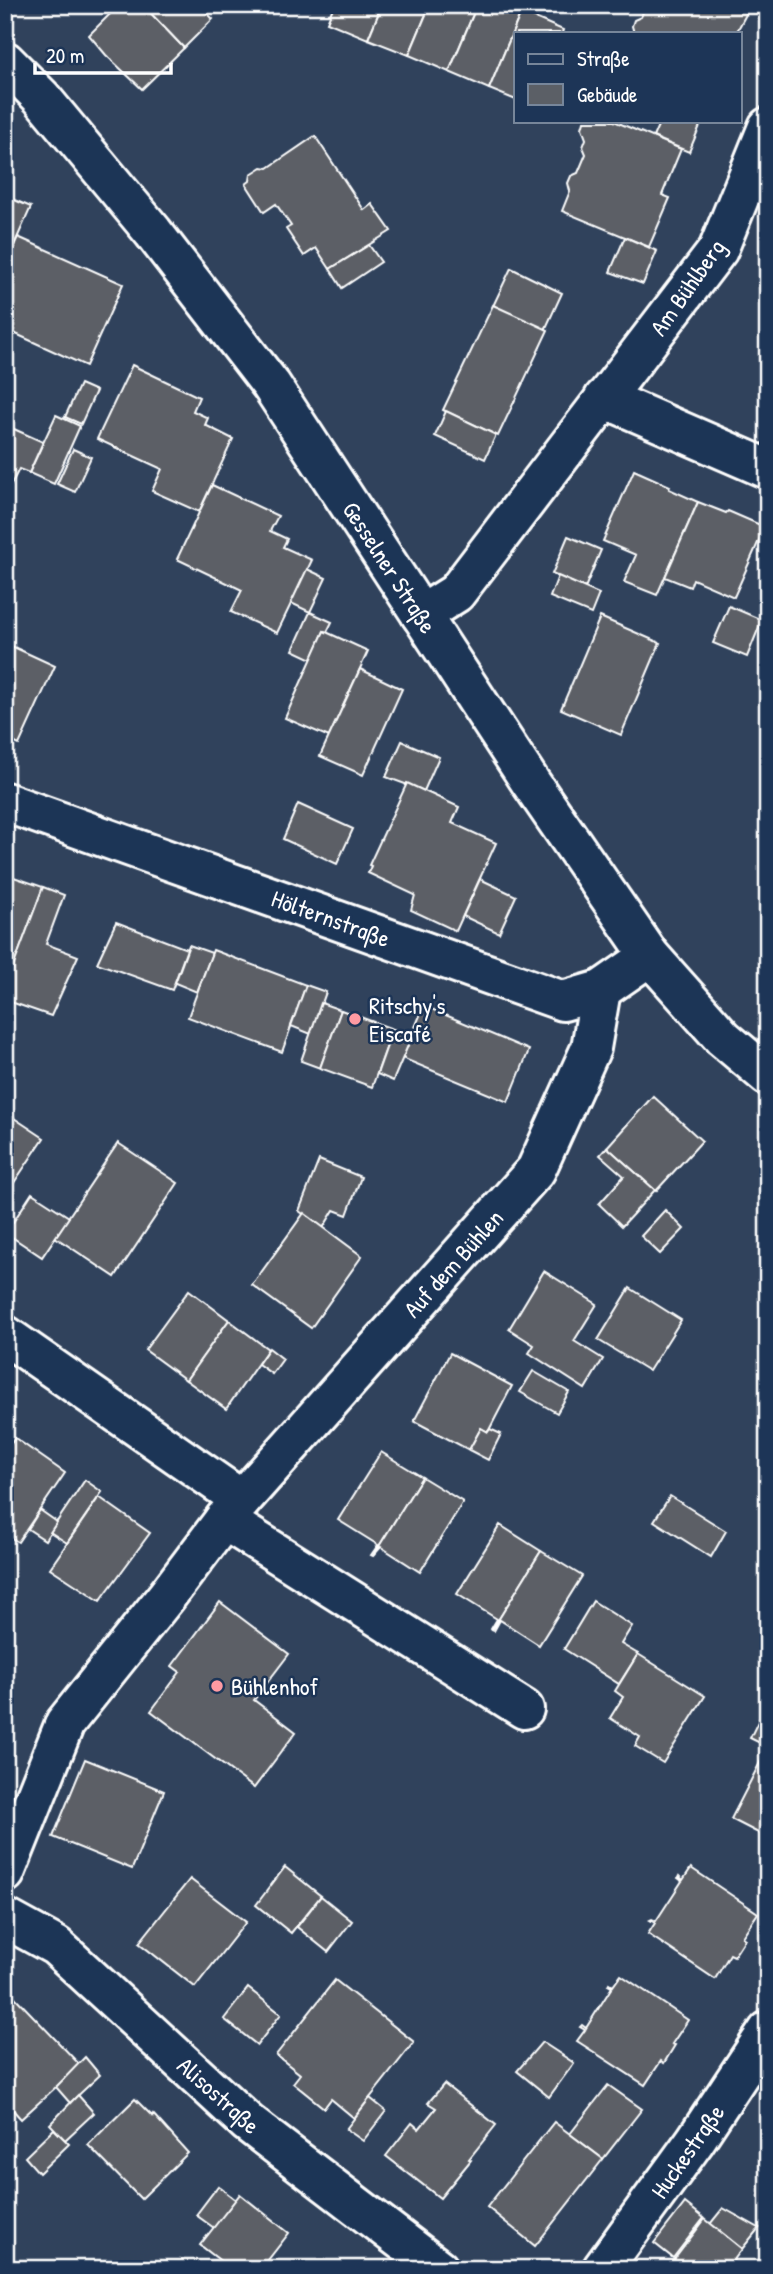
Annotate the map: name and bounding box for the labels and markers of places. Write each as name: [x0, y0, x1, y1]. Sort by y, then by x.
place label: Ritschy's Eiscafé: [369, 989, 446, 1049]
marker: Ritschy's Eiscafé: [347, 1011, 363, 1027]
place label: Bühlenhof: [231, 1670, 318, 1702]
marker: Bühlenhof: [209, 1678, 225, 1694]

